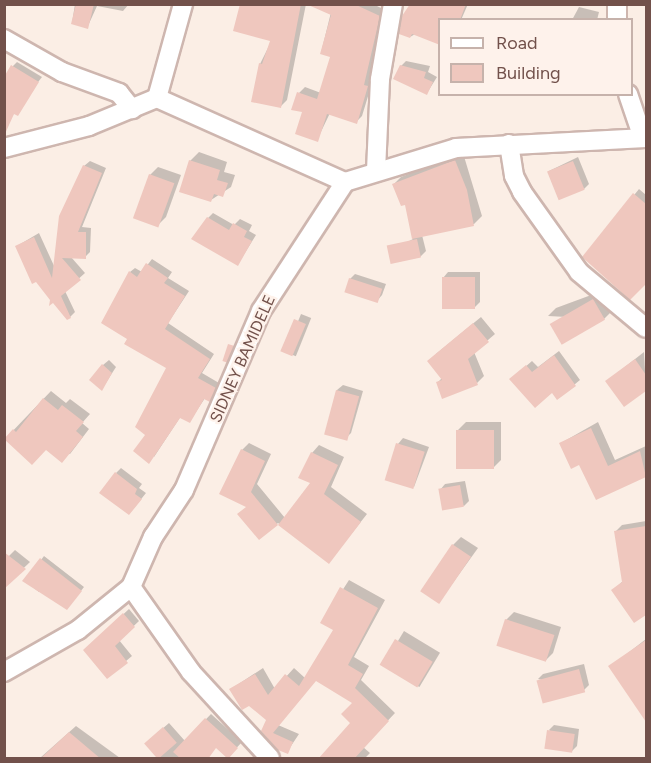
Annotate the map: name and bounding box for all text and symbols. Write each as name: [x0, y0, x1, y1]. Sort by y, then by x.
legend: [438, 18, 633, 96]
text: Road: [496, 32, 537, 54]
text: Building: [496, 62, 561, 84]
street label: SIDNEY BAMIDELE: [206, 292, 280, 426]

